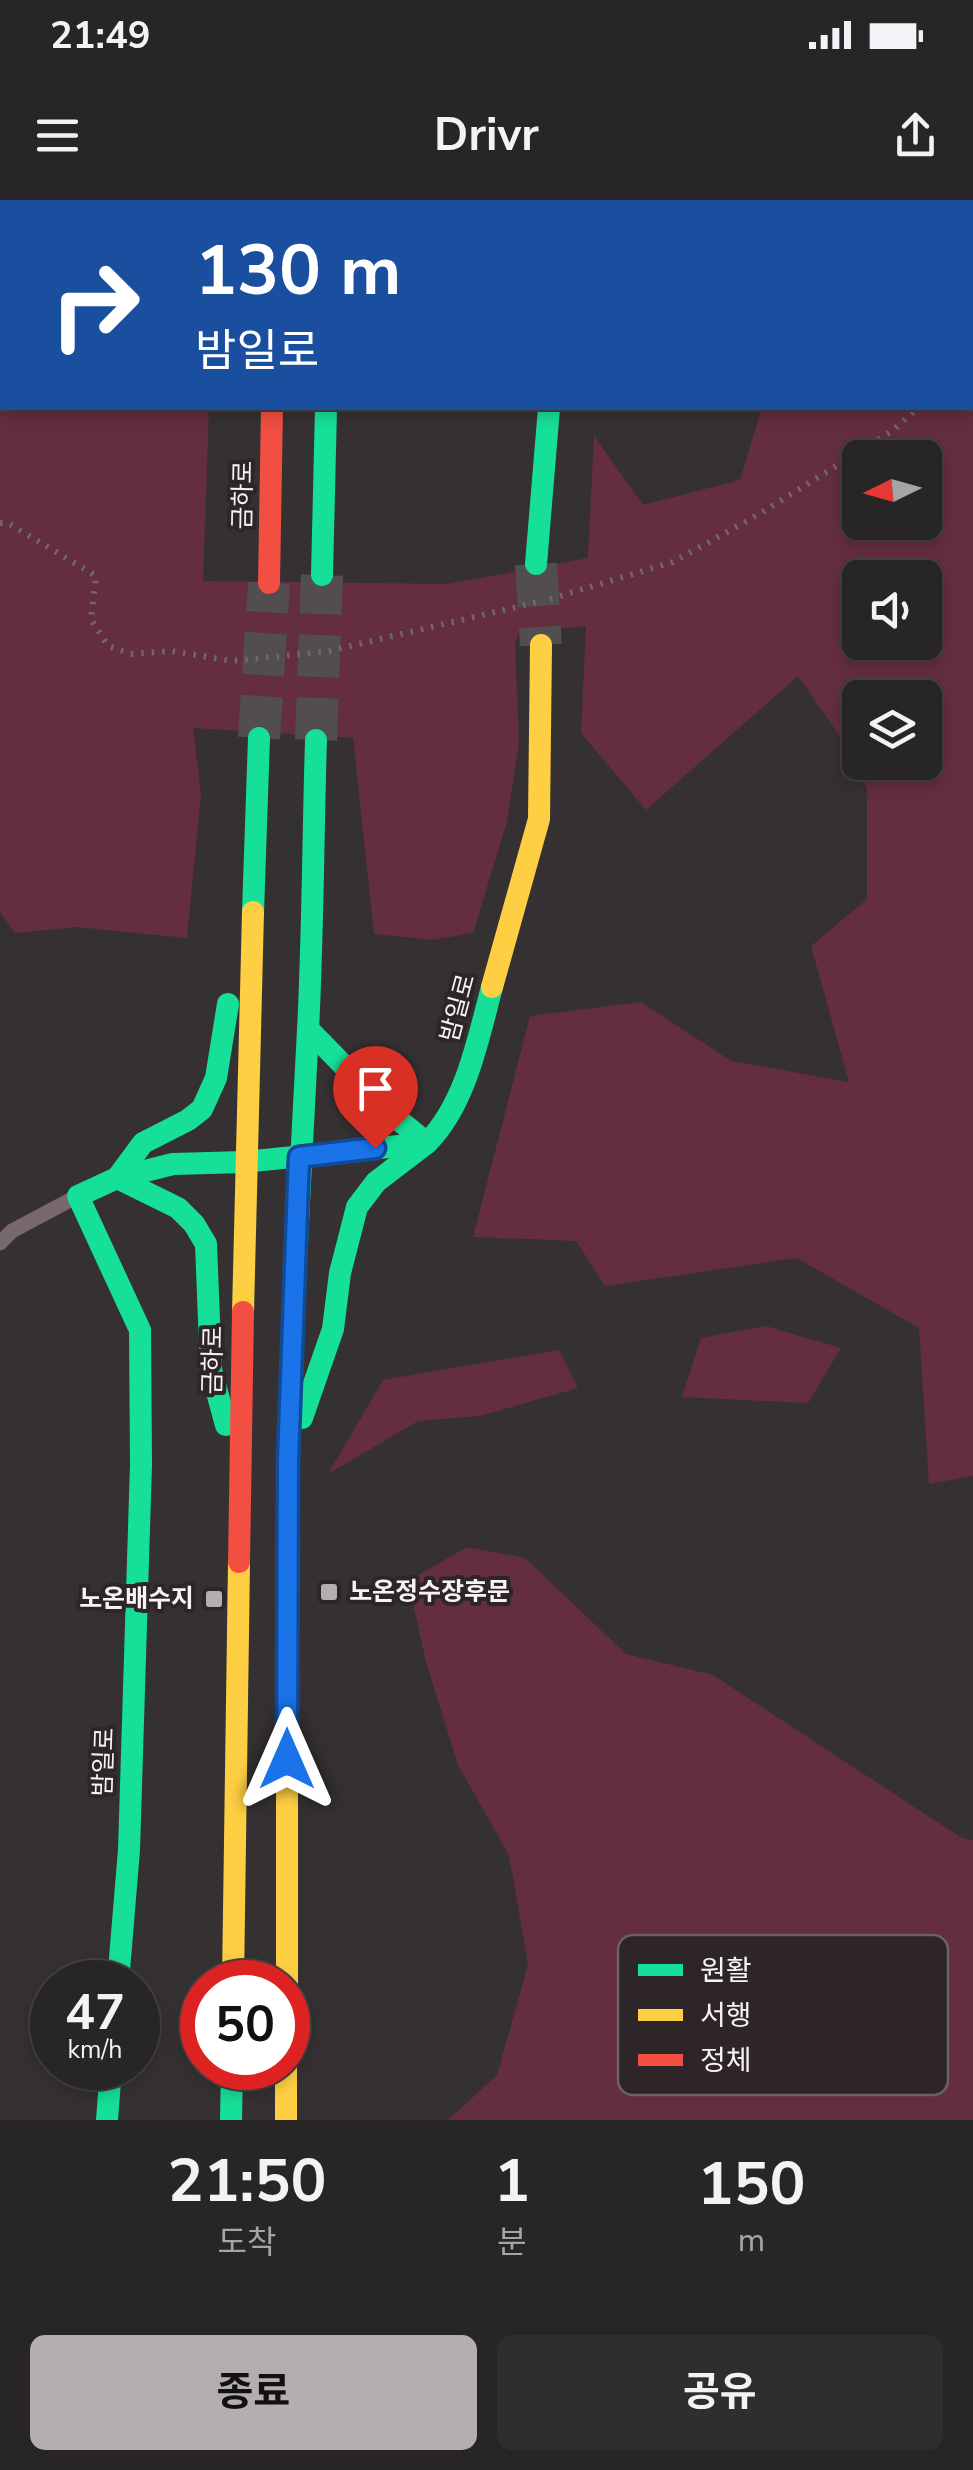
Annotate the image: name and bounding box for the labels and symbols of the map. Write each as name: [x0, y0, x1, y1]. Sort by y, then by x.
north arrow: [842, 440, 942, 540]
street label: 금하로: [225, 460, 261, 530]
street label: 밤일로: [433, 970, 483, 1046]
pin: [333, 1046, 418, 1149]
street label: 금하로: [195, 1325, 231, 1395]
place label: 노온정수장후문: [349, 1575, 510, 1609]
marker: 노온정수장후문: [318, 1581, 340, 1603]
place label: 노온배수지: [79, 1582, 194, 1616]
marker: 노온배수지: [203, 1588, 225, 1610]
position arrow: [235, 1707, 339, 1811]
street label: 밤일로: [86, 1727, 122, 1797]
legend: [618, 1935, 948, 2095]
text: 원활: [700, 1952, 752, 1990]
speed limit sign: 50: [180, 1960, 310, 2090]
text: 서행: [700, 1997, 752, 2035]
text: 정체: [700, 2042, 752, 2080]

